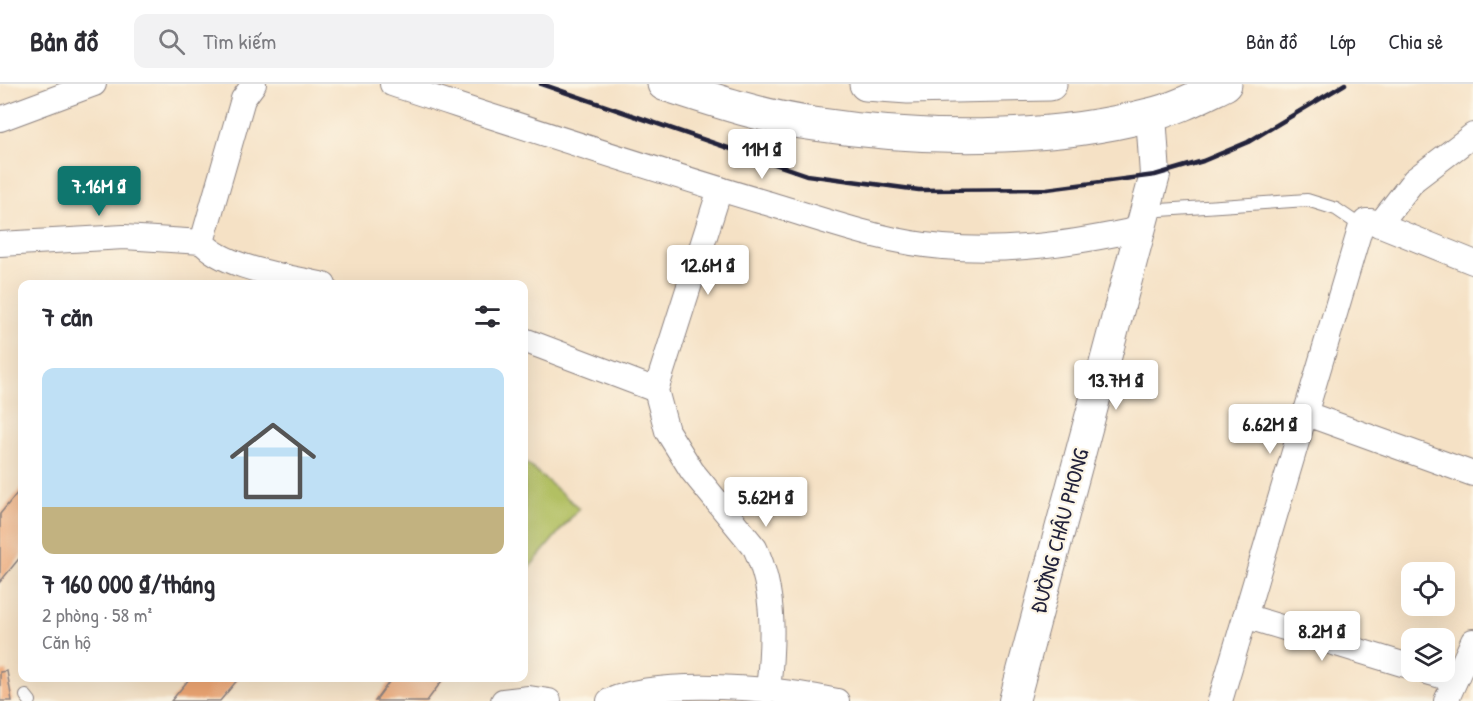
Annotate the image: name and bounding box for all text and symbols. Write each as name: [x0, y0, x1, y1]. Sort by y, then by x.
search box: [134, 14, 554, 68]
text: Bản đồ: [30, 22, 98, 60]
icon: search: [155, 25, 188, 58]
text: Tìm kiếm: [203, 26, 276, 56]
text: Bản đồ: [1246, 27, 1297, 56]
text: Lớp: [1330, 27, 1355, 56]
text: Chia sẻ: [1388, 27, 1443, 56]
pin: 11M ₫: [720, 129, 804, 180]
text: 11M ₫: [742, 135, 782, 162]
pin: 7.16M ₫: [44, 166, 154, 217]
text: 7.16M ₫: [72, 172, 126, 199]
pin: 12.6M ₫: [653, 245, 763, 296]
text: 12.6M ₫: [681, 251, 735, 278]
text: 7 căn: [42, 299, 93, 334]
icon: filters: [471, 300, 504, 333]
pin: 13.7M ₫: [1061, 360, 1171, 411]
text: 13.7M ₫: [1088, 366, 1144, 393]
pin: 6.62M ₫: [1215, 404, 1325, 455]
icon: home: [219, 407, 327, 515]
text: 6.62M ₫: [1243, 410, 1297, 437]
street label: ĐƯỜNG CHÂU PHONG: [1023, 445, 1096, 617]
pin: 5.62M ₫: [711, 477, 821, 528]
text: 5.62M ₫: [738, 483, 794, 510]
map controls: [1401, 562, 1455, 682]
button: locate: [1401, 562, 1455, 616]
text: 7 160 000 ₫/tháng: [42, 566, 215, 601]
text: 2 phòng · 58 m²: [42, 601, 152, 628]
pin: 8.2M ₫: [1273, 611, 1371, 662]
text: 8.2M ₫: [1298, 617, 1346, 644]
text: Căn hộ: [42, 628, 91, 655]
button: layers: [1401, 628, 1455, 682]

